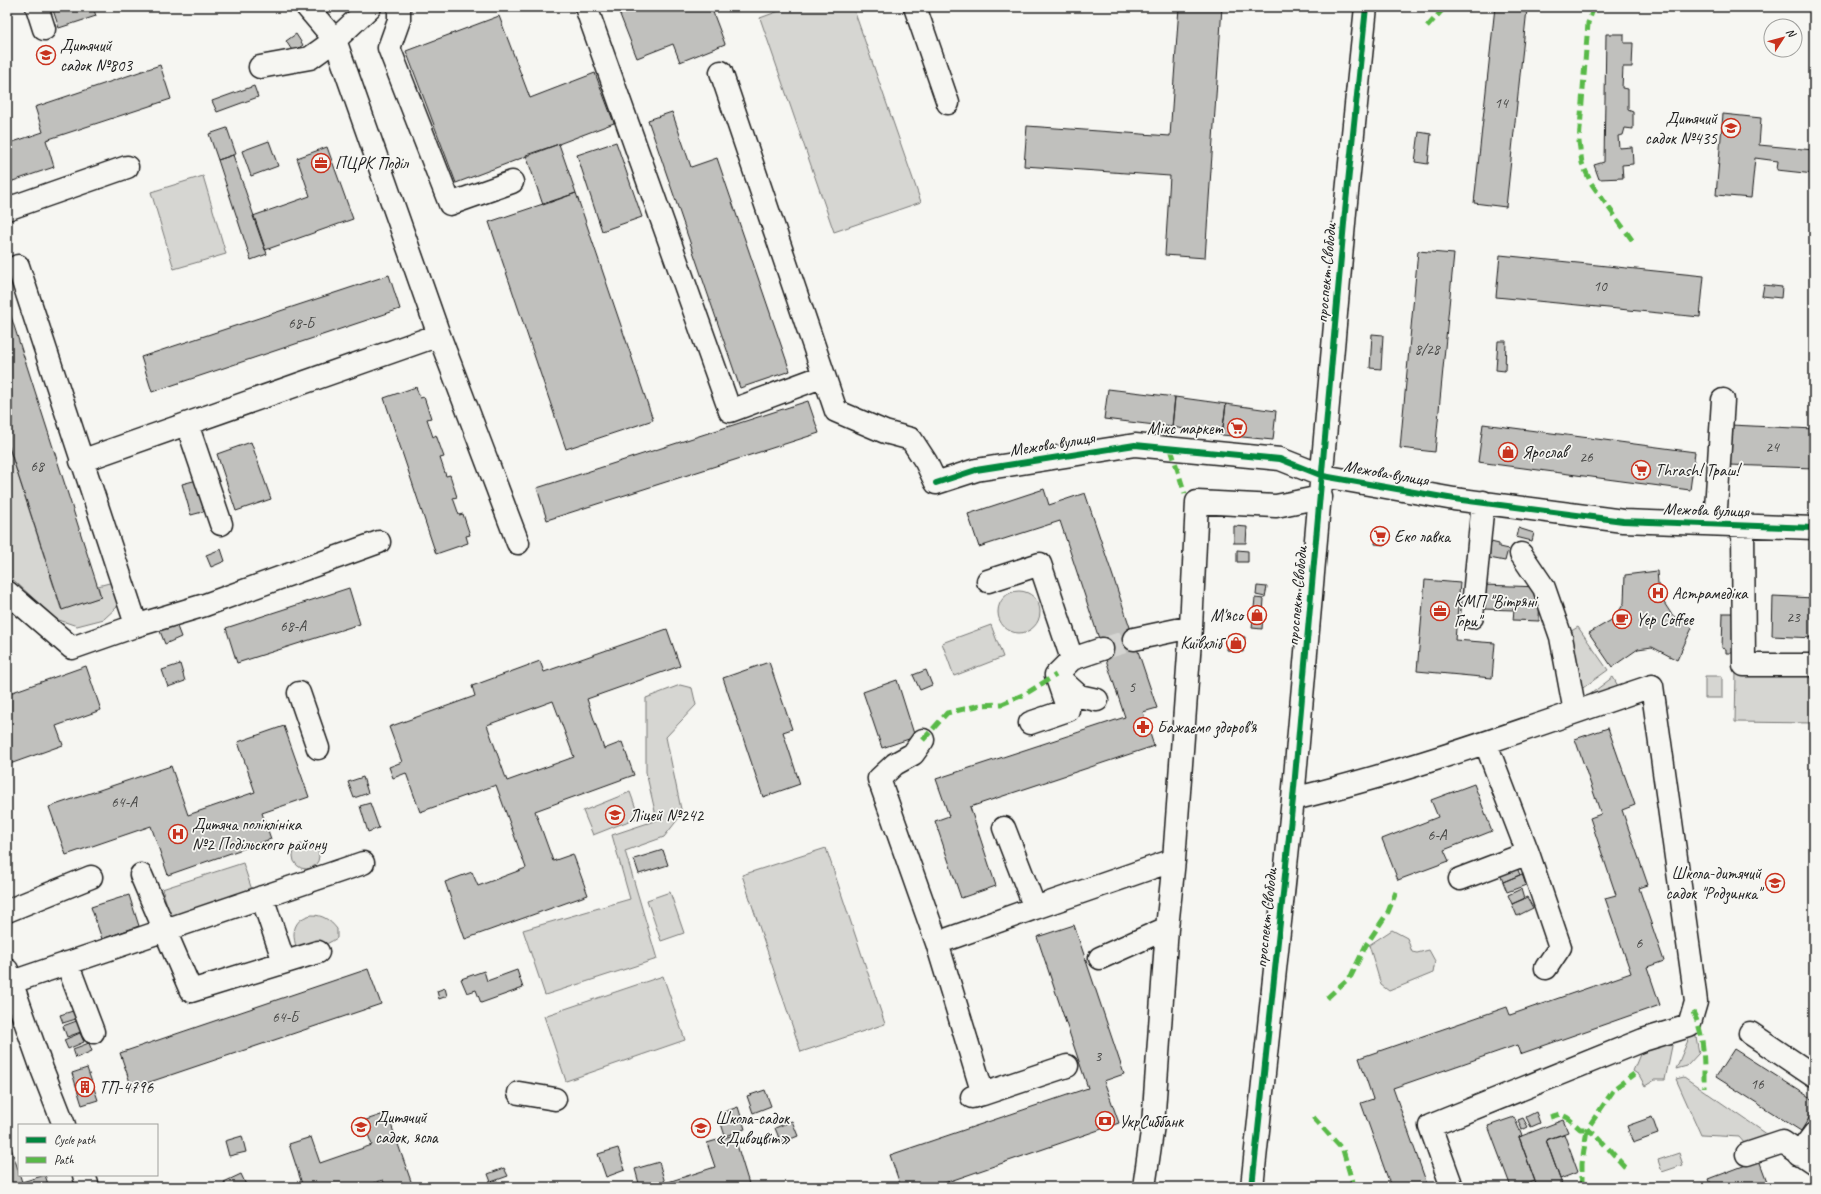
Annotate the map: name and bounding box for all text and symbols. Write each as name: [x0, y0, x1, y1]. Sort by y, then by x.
north arrow: [1763, 18, 1803, 58]
text: N: [1783, 25, 1800, 41]
place label: Дитячий садок №803: [60, 35, 133, 76]
school or university icon: Дитячий садок №803: [35, 44, 57, 66]
house number: 14: [1494, 94, 1509, 113]
place label: Дитячий садок №435: [1645, 108, 1718, 149]
school or university icon: Дитячий садок №435: [1720, 117, 1742, 139]
office icon: ПЦРК Поділ: [310, 152, 332, 174]
place label: ПЦРК Поділ: [335, 153, 409, 174]
street label: проспект Свободи: [1311, 221, 1341, 324]
house number: 10: [1593, 277, 1608, 296]
house number: 68-Б: [288, 314, 316, 333]
house number: 8/28: [1414, 340, 1441, 359]
supermarket icon: Мікс маркет: [1226, 417, 1248, 439]
place label: Мікс маркет: [1147, 418, 1223, 439]
street label: Межова вулиця: [1008, 427, 1097, 461]
house number: 24: [1765, 438, 1780, 457]
shop icon: Ярослав: [1497, 441, 1519, 463]
place label: Ярослав: [1522, 442, 1571, 463]
house number: 26: [1579, 448, 1594, 467]
street label: Межова вулиця: [1342, 455, 1431, 491]
house number: 68: [30, 457, 45, 476]
supermarket icon: Thrash! Траш!: [1630, 459, 1652, 481]
place label: Thrash! Траш!: [1655, 460, 1742, 481]
street label: Межова вулиця: [1663, 498, 1750, 522]
supermarket icon: Еко лавка: [1369, 525, 1391, 547]
place label: Еко лавка: [1394, 526, 1452, 547]
street label: проспект Свободи: [1282, 544, 1312, 647]
hospital icon: Астрамедіка: [1647, 582, 1669, 604]
place label: Астрамедіка: [1672, 583, 1749, 604]
place label: КМП "Вітряні Гори": [1454, 591, 1539, 632]
office icon: КМП "Вітряні Гори": [1429, 600, 1451, 622]
shop icon: М'ясо: [1246, 604, 1268, 626]
place label: М'ясо: [1211, 605, 1245, 626]
cafe icon: Yep Coffee: [1611, 608, 1633, 630]
house number: 23: [1786, 608, 1801, 627]
place label: Yep Coffee: [1636, 609, 1695, 630]
house number: 68-А: [280, 617, 307, 636]
shop icon: Київхліб: [1225, 632, 1247, 654]
place label: Київхліб: [1180, 633, 1227, 654]
house number: 5: [1129, 678, 1137, 697]
pharmacy icon: Бажаємо здоров'я: [1132, 716, 1154, 738]
place label: Бажаємо здоров'я: [1157, 717, 1257, 739]
house number: 64-А: [111, 793, 138, 812]
school or university icon: Ліцей №242: [604, 804, 626, 826]
place label: Ліцей №242: [629, 805, 705, 826]
place label: Дитяча поліклініка №2 Подільского району: [192, 814, 327, 855]
hospital icon: Дитяча поліклініка №2 Подільского району: [167, 823, 189, 845]
house number: 6-А: [1427, 826, 1448, 845]
place label: Школа-дитячий садок "Родзинка": [1665, 863, 1765, 905]
street label: проспект Свободи: [1250, 866, 1282, 969]
school or university icon: Школа-дитячий садок "Родзинка": [1764, 872, 1786, 894]
house number: 6: [1636, 934, 1644, 953]
house number: 64-Б: [272, 1008, 300, 1027]
house number: 3: [1095, 1047, 1103, 1066]
house number: 16: [1750, 1075, 1765, 1094]
building icon: ТП-4796: [74, 1076, 96, 1098]
place label: ТП-4796: [99, 1077, 154, 1098]
place label: Дитячий садок, ясла: [375, 1107, 439, 1148]
place label: Школа-садок «Дивоцвіт»: [715, 1108, 791, 1149]
bank icon: УкрСиббанк: [1094, 1110, 1116, 1132]
place label: УкрСиббанк: [1119, 1111, 1185, 1132]
school or university icon: Дитячий садок, ясла: [350, 1116, 372, 1138]
school or university icon: Школа-садок «Дивоцвіт»: [690, 1117, 712, 1139]
legend: [18, 1124, 158, 1176]
text: Cycle path: [54, 1132, 96, 1148]
text: Path: [54, 1152, 74, 1168]

